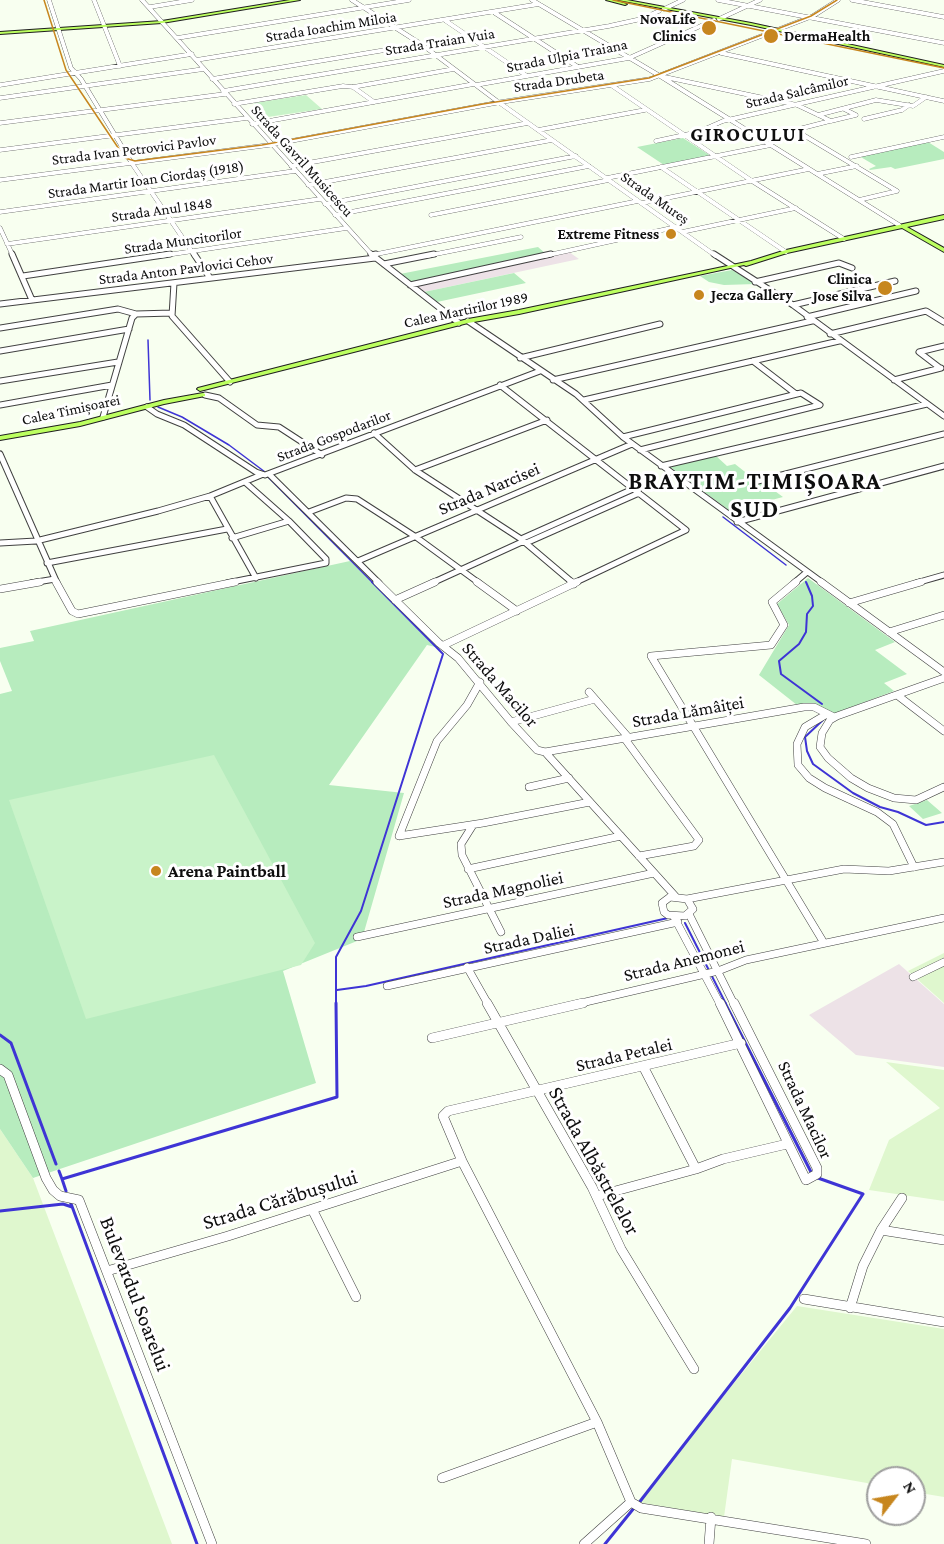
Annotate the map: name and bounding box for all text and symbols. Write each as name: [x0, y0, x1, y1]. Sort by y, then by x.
street label: Strada Ioachim Miloia: [264, 8, 398, 46]
place label: NovaLife Clinics: [640, 10, 696, 45]
marker: NovaLife Clinics: [700, 19, 718, 37]
street label: Strada Traian Vuia: [384, 24, 496, 60]
marker: DermaHealth: [762, 27, 780, 45]
place label: DermaHealth: [784, 27, 870, 45]
street label: Strada Ulpia Traiana: [505, 35, 629, 77]
street label: Strada Drubeta: [513, 66, 605, 96]
street label: Strada Salcâmilor: [744, 71, 850, 113]
street label: Strada Gavril Musicescu: [247, 101, 357, 221]
district label: GIROCULUI: [690, 123, 806, 147]
street label: Strada Ivan Petrovici Pavlov: [51, 131, 217, 169]
street label: Strada Martir Ioan Ciordaș (1918): [47, 157, 245, 203]
street label: Strada Mureș: [617, 168, 693, 228]
street label: Strada Anul 1848: [110, 194, 214, 226]
street label: Strada Muncitorilor: [123, 224, 243, 258]
place label: Extreme Fitness: [558, 225, 659, 243]
marker: Extreme Fitness: [664, 227, 678, 241]
street label: Strada Anton Pavlovici Cehov: [98, 249, 274, 289]
place label: Clinica Jose Silva: [813, 270, 872, 305]
marker: Clinica Jose Silva: [876, 279, 894, 297]
place label: Jecza Gallery: [711, 286, 793, 304]
street label: Calea Martirilor 1989: [402, 288, 530, 332]
marker: Jecza Gallery: [692, 288, 706, 302]
street label: Calea Timișoarei: [20, 391, 122, 429]
street label: Strada Gospodarilor: [275, 406, 393, 466]
street label: Strada Narcisei: [435, 458, 543, 520]
district label: BRAYTIM-TIMIȘOARA SUD: [628, 468, 882, 524]
street label: Strada Macilor: [457, 638, 543, 732]
street label: Strada Lămâiței: [630, 692, 746, 732]
place label: Arena Paintball: [168, 860, 286, 882]
marker: Arena Paintball: [149, 864, 163, 878]
street label: Strada Magnoliei: [441, 867, 565, 913]
street label: Strada Daliei: [482, 919, 576, 959]
street label: Strada Anemonei: [622, 936, 746, 986]
street label: Strada Petalei: [574, 1033, 674, 1077]
street label: Strada Macilor: [773, 1058, 837, 1162]
street label: Strada Albăstrelelor: [543, 1082, 645, 1240]
street label: Strada Cărăbușului: [200, 1164, 360, 1236]
street label: Bulevardul Soarelui: [94, 1213, 176, 1375]
north arrow: [866, 1466, 926, 1526]
text: N: [900, 1478, 920, 1497]

